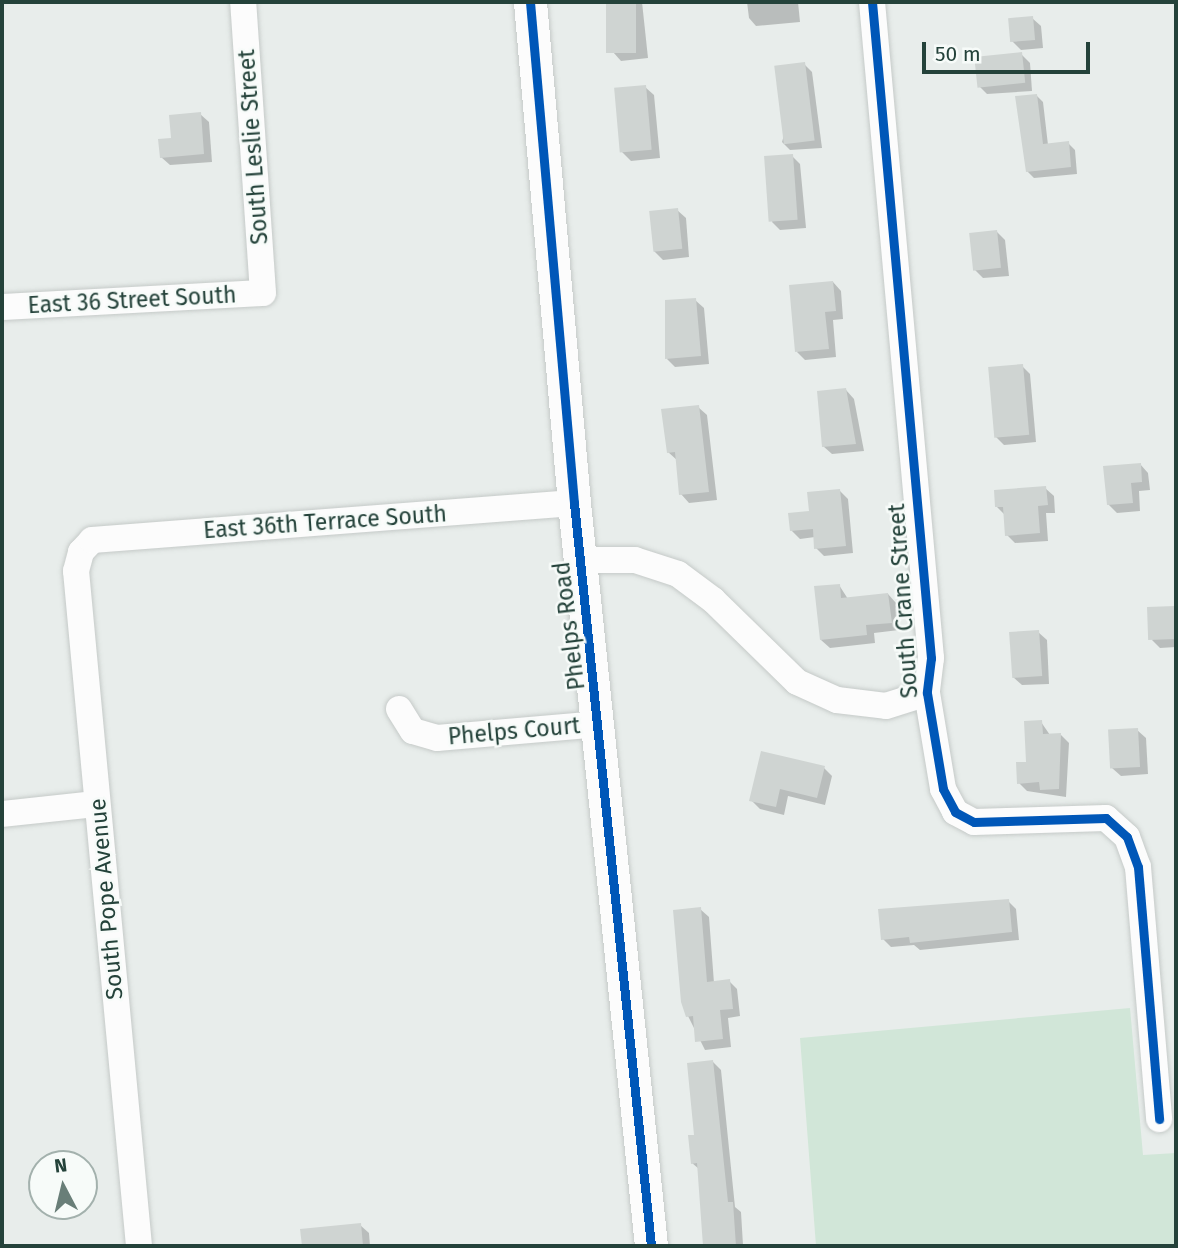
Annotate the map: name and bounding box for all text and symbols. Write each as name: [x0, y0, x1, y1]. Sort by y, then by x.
scale bar: [926, 28, 1094, 72]
text: 50 m: [935, 41, 981, 67]
street label: South Leslie Street: [232, 48, 274, 246]
street label: East 36 Street South: [27, 281, 237, 319]
street label: East 36th Terrace South: [202, 500, 448, 544]
street label: South Crane Street: [882, 503, 924, 699]
street label: Phelps Road: [547, 560, 591, 692]
street label: Phelps Court: [447, 711, 581, 751]
street label: South Pope Avenue: [83, 797, 129, 1001]
north arrow: [28, 1150, 98, 1220]
text: N: [53, 1153, 68, 1178]

